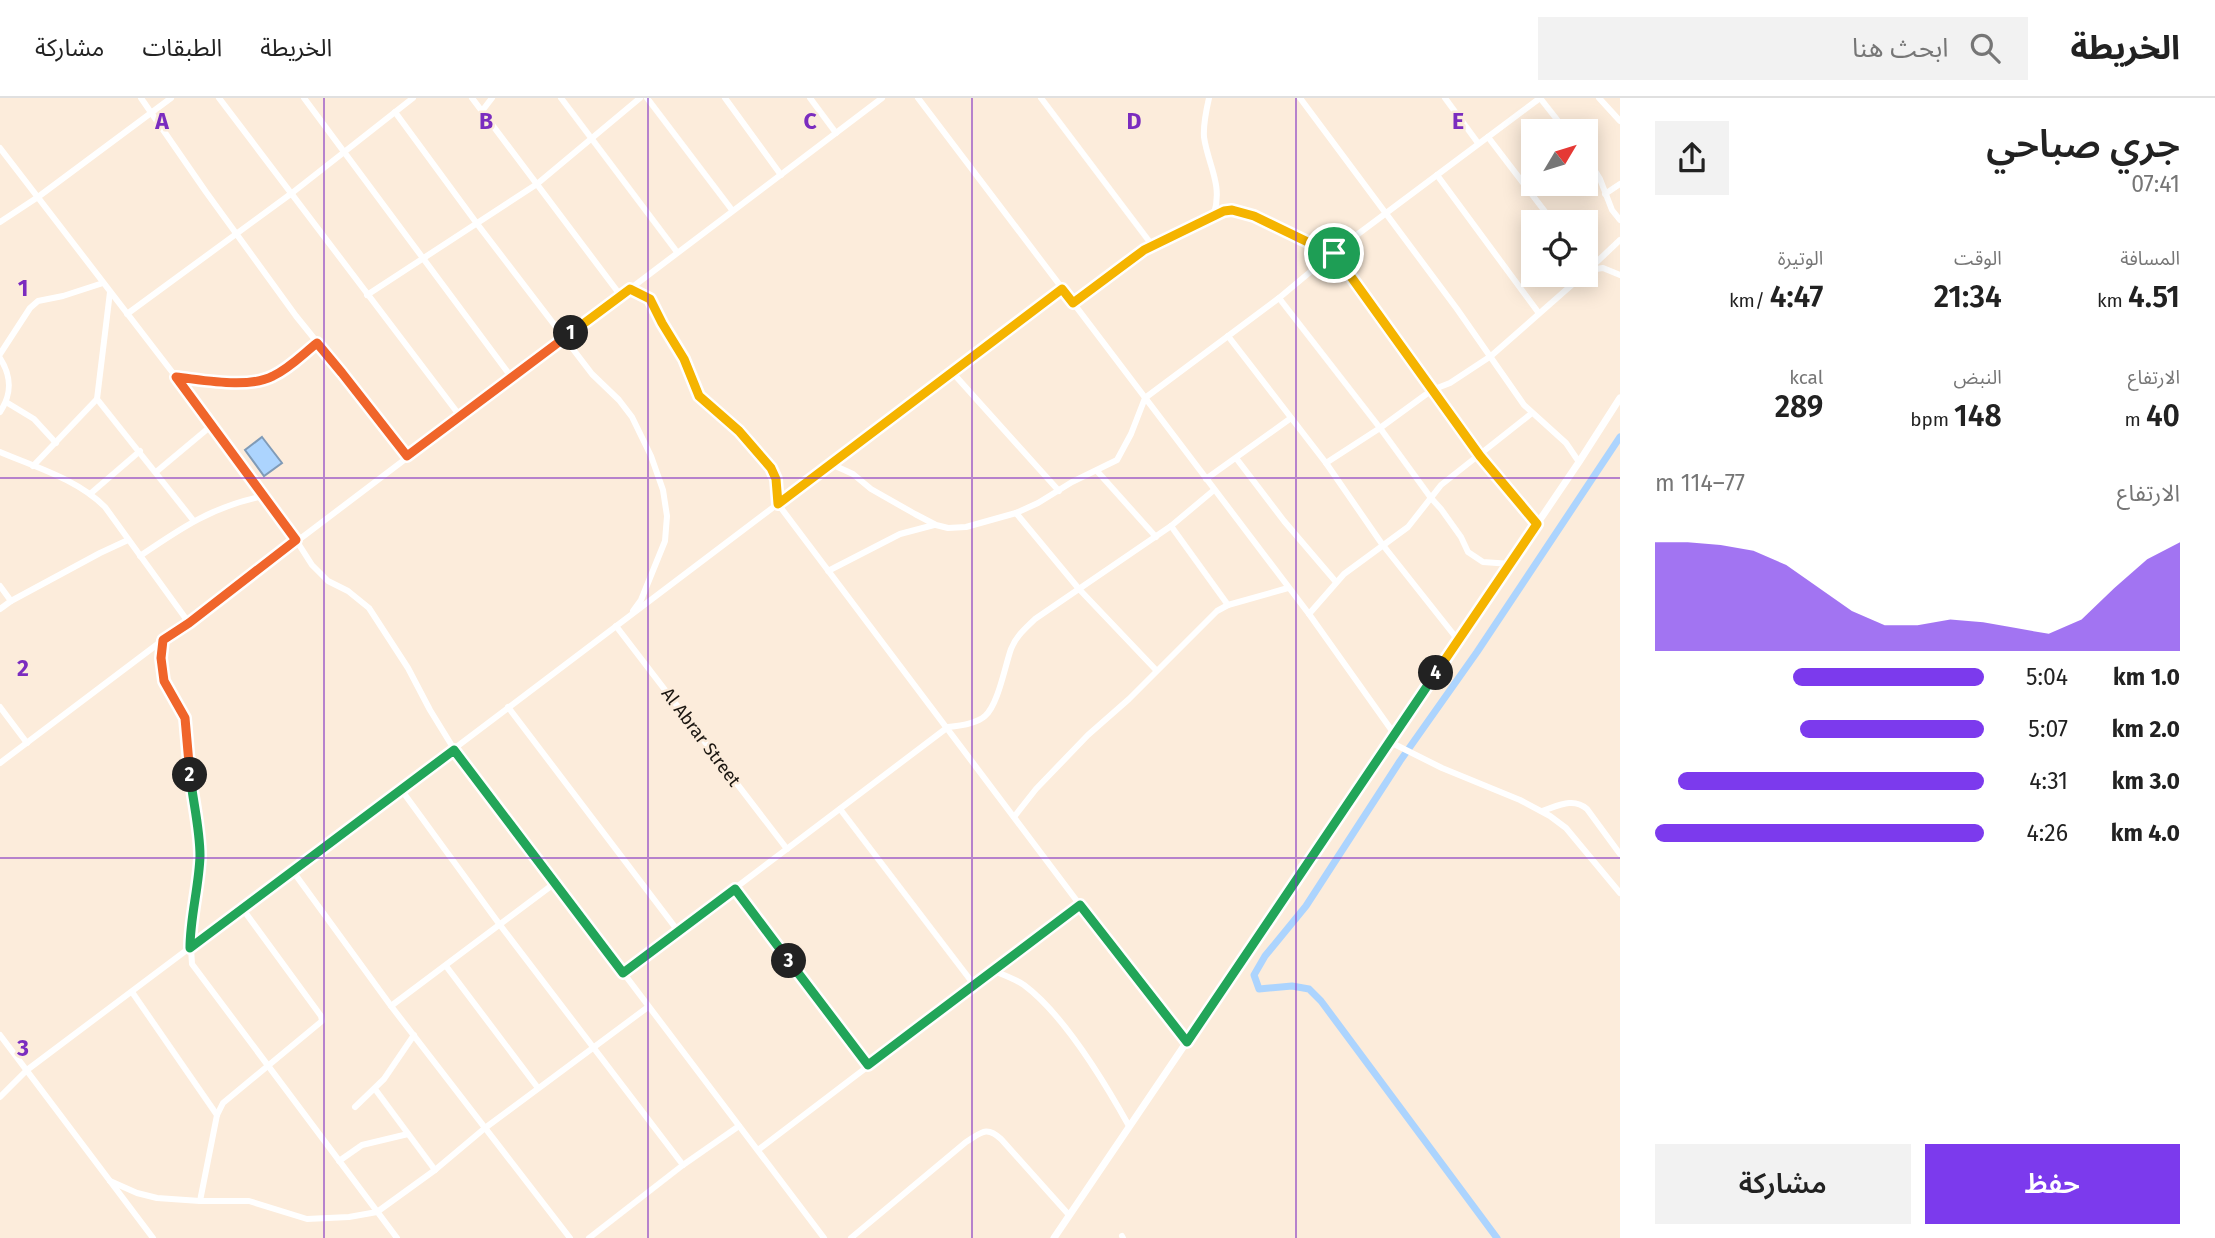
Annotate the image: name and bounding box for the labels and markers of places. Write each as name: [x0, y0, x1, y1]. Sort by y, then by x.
pin: [1304, 223, 1364, 283]
pin: 1: [554, 316, 588, 350]
pin: 4: [1418, 656, 1454, 690]
pin: 2: [172, 758, 208, 792]
pin: 3: [772, 944, 806, 978]

